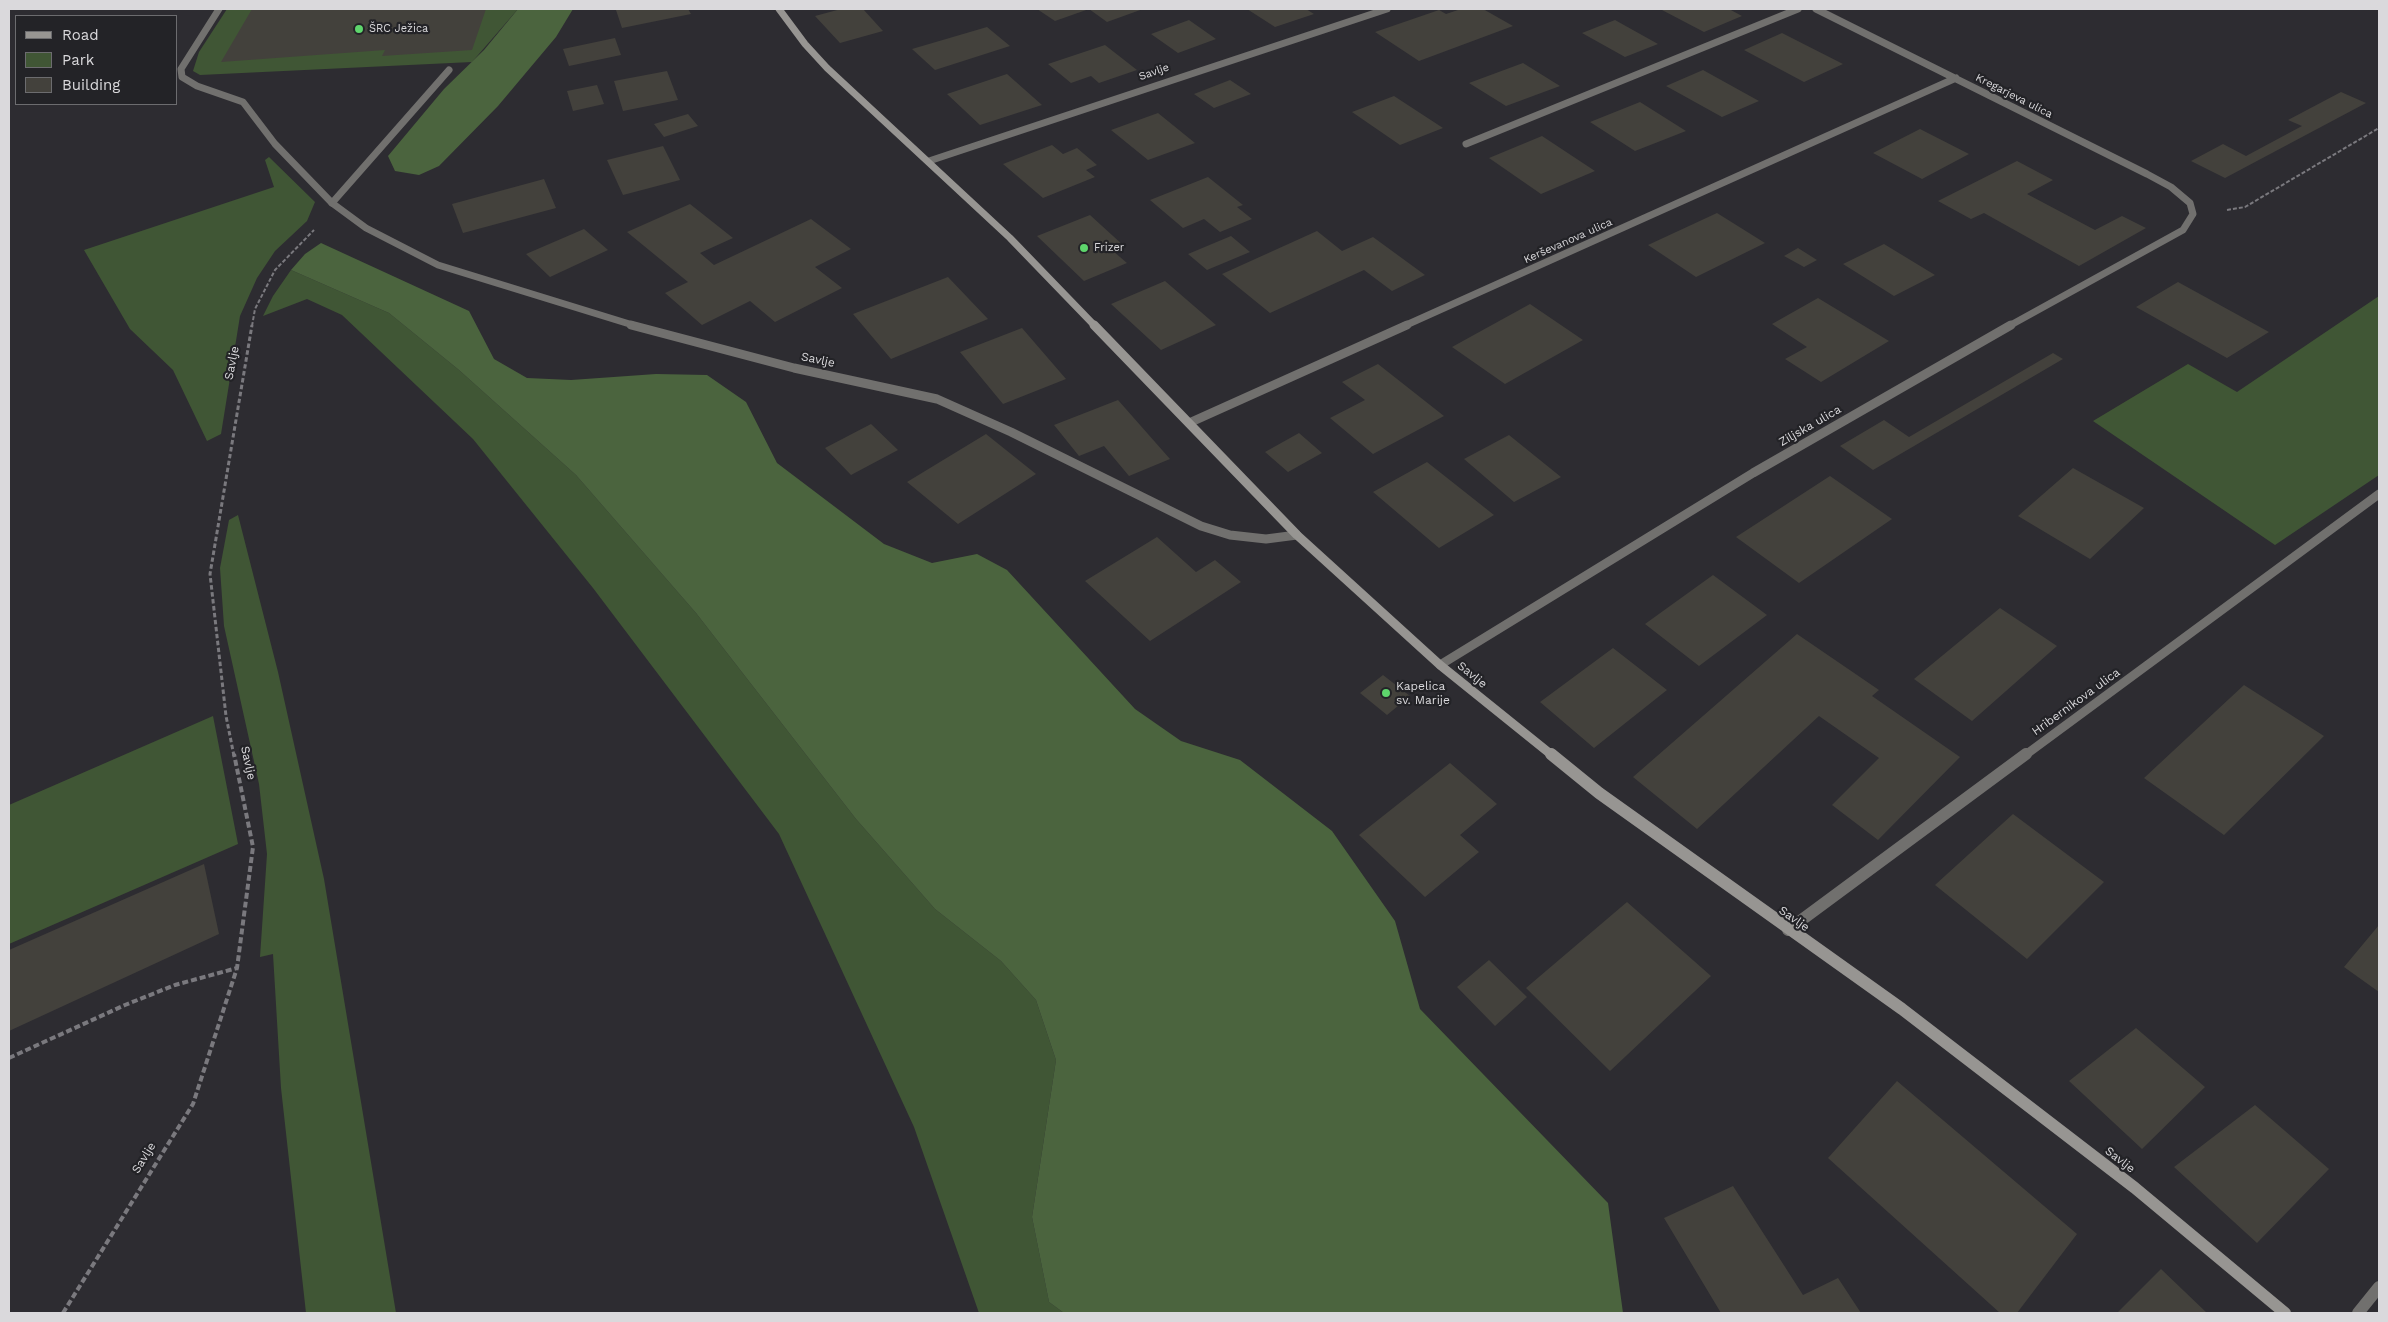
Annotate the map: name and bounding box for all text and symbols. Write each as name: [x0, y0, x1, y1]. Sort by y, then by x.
legend: [15, 15, 178, 105]
place label: ŠRC Ježica: [369, 22, 428, 36]
marker: ŠRC Ježica: [353, 23, 365, 35]
text: Road: [62, 26, 99, 44]
text: Park: [62, 51, 94, 69]
street label: Savlje: [1137, 61, 1171, 83]
street label: Kregarjeva ulica: [1973, 71, 2055, 121]
text: Building: [62, 76, 120, 94]
street label: Kerševanova ulica: [1522, 216, 1614, 266]
place label: Frizer: [1094, 241, 1124, 255]
marker: Frizer: [1078, 242, 1090, 254]
street label: Savlje: [222, 345, 242, 381]
street label: Savlje: [800, 349, 836, 371]
street label: Ziljska ulica: [1776, 402, 1844, 450]
street label: Savlje: [1454, 659, 1490, 691]
street label: Hribernikova ulica: [2029, 665, 2123, 739]
place label: Kapelica sv. Marije: [1396, 679, 1450, 707]
marker: Kapelica sv. Marije: [1380, 687, 1392, 699]
street label: Savlje: [237, 745, 259, 781]
street label: Savlje: [1776, 903, 1812, 935]
street label: Savlje: [129, 1140, 159, 1176]
street label: Savlje: [2102, 1144, 2138, 1176]

